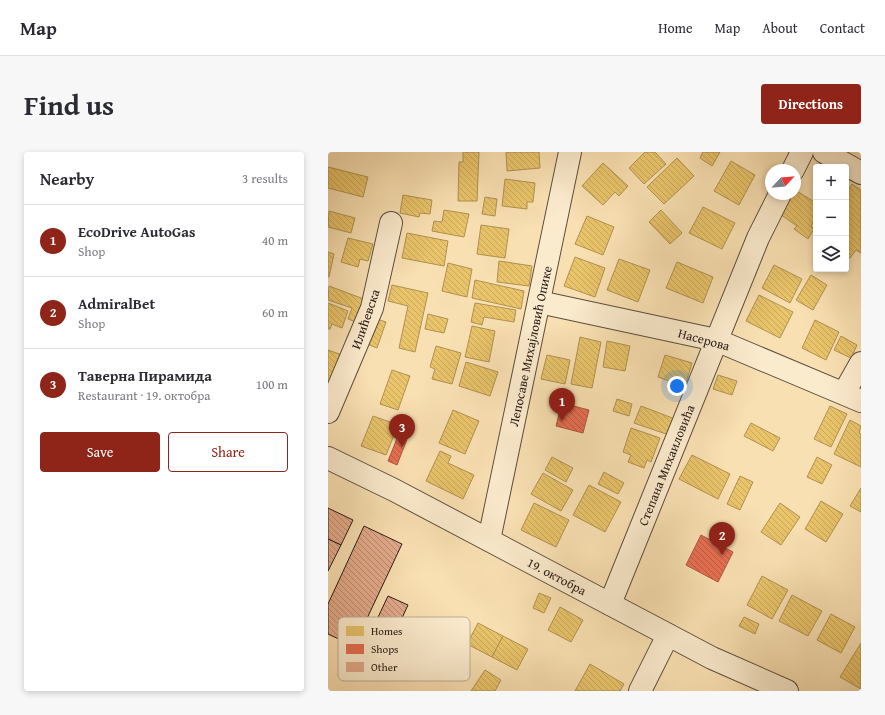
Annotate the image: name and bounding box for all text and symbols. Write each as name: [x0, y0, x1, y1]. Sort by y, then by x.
text: Map: [20, 14, 57, 42]
text: Home: [658, 18, 693, 38]
text: Map: [715, 18, 740, 38]
text: About: [762, 18, 798, 38]
text: Contact: [820, 18, 865, 38]
text: Find us: [24, 84, 114, 125]
button: Directions: [761, 84, 861, 124]
north arrow: [765, 164, 801, 200]
map controls: [813, 164, 849, 272]
button: +: [813, 164, 849, 200]
text: Nearby: [40, 166, 94, 191]
text: 3 results: [242, 169, 288, 188]
button: −: [813, 200, 849, 236]
text: EcoDrive AutoGas: [78, 221, 195, 242]
text: 1: [50, 231, 56, 250]
text: 40 m: [262, 231, 288, 250]
button: layers: [813, 236, 849, 272]
text: Shop: [78, 242, 105, 261]
street label: Лепосаве Михајловић Опике: [504, 264, 557, 428]
street label: Илићевска: [346, 286, 385, 352]
text: AdmiralBet: [78, 293, 155, 314]
text: 2: [50, 303, 56, 322]
text: 60 m: [262, 303, 288, 322]
text: Shop: [78, 314, 105, 333]
street label: Насерова: [676, 323, 733, 356]
text: Таверна Пирамида: [78, 365, 212, 386]
text: 3: [50, 375, 56, 394]
text: 100 m: [256, 375, 288, 394]
your location: [667, 376, 687, 396]
text: Restaurant · 19. октобра: [78, 386, 210, 405]
pin: 1: [549, 388, 575, 421]
street label: Степана Михаиловића: [633, 401, 700, 529]
pin: 3: [389, 414, 415, 447]
button: Save: [40, 432, 160, 472]
button: Share: [168, 432, 288, 472]
pin: 2: [709, 522, 735, 555]
street label: 19. октобра: [524, 553, 591, 600]
legend: [338, 617, 470, 681]
text: Homes: [371, 623, 402, 639]
text: Shops: [371, 641, 398, 657]
text: Other: [371, 659, 398, 675]

